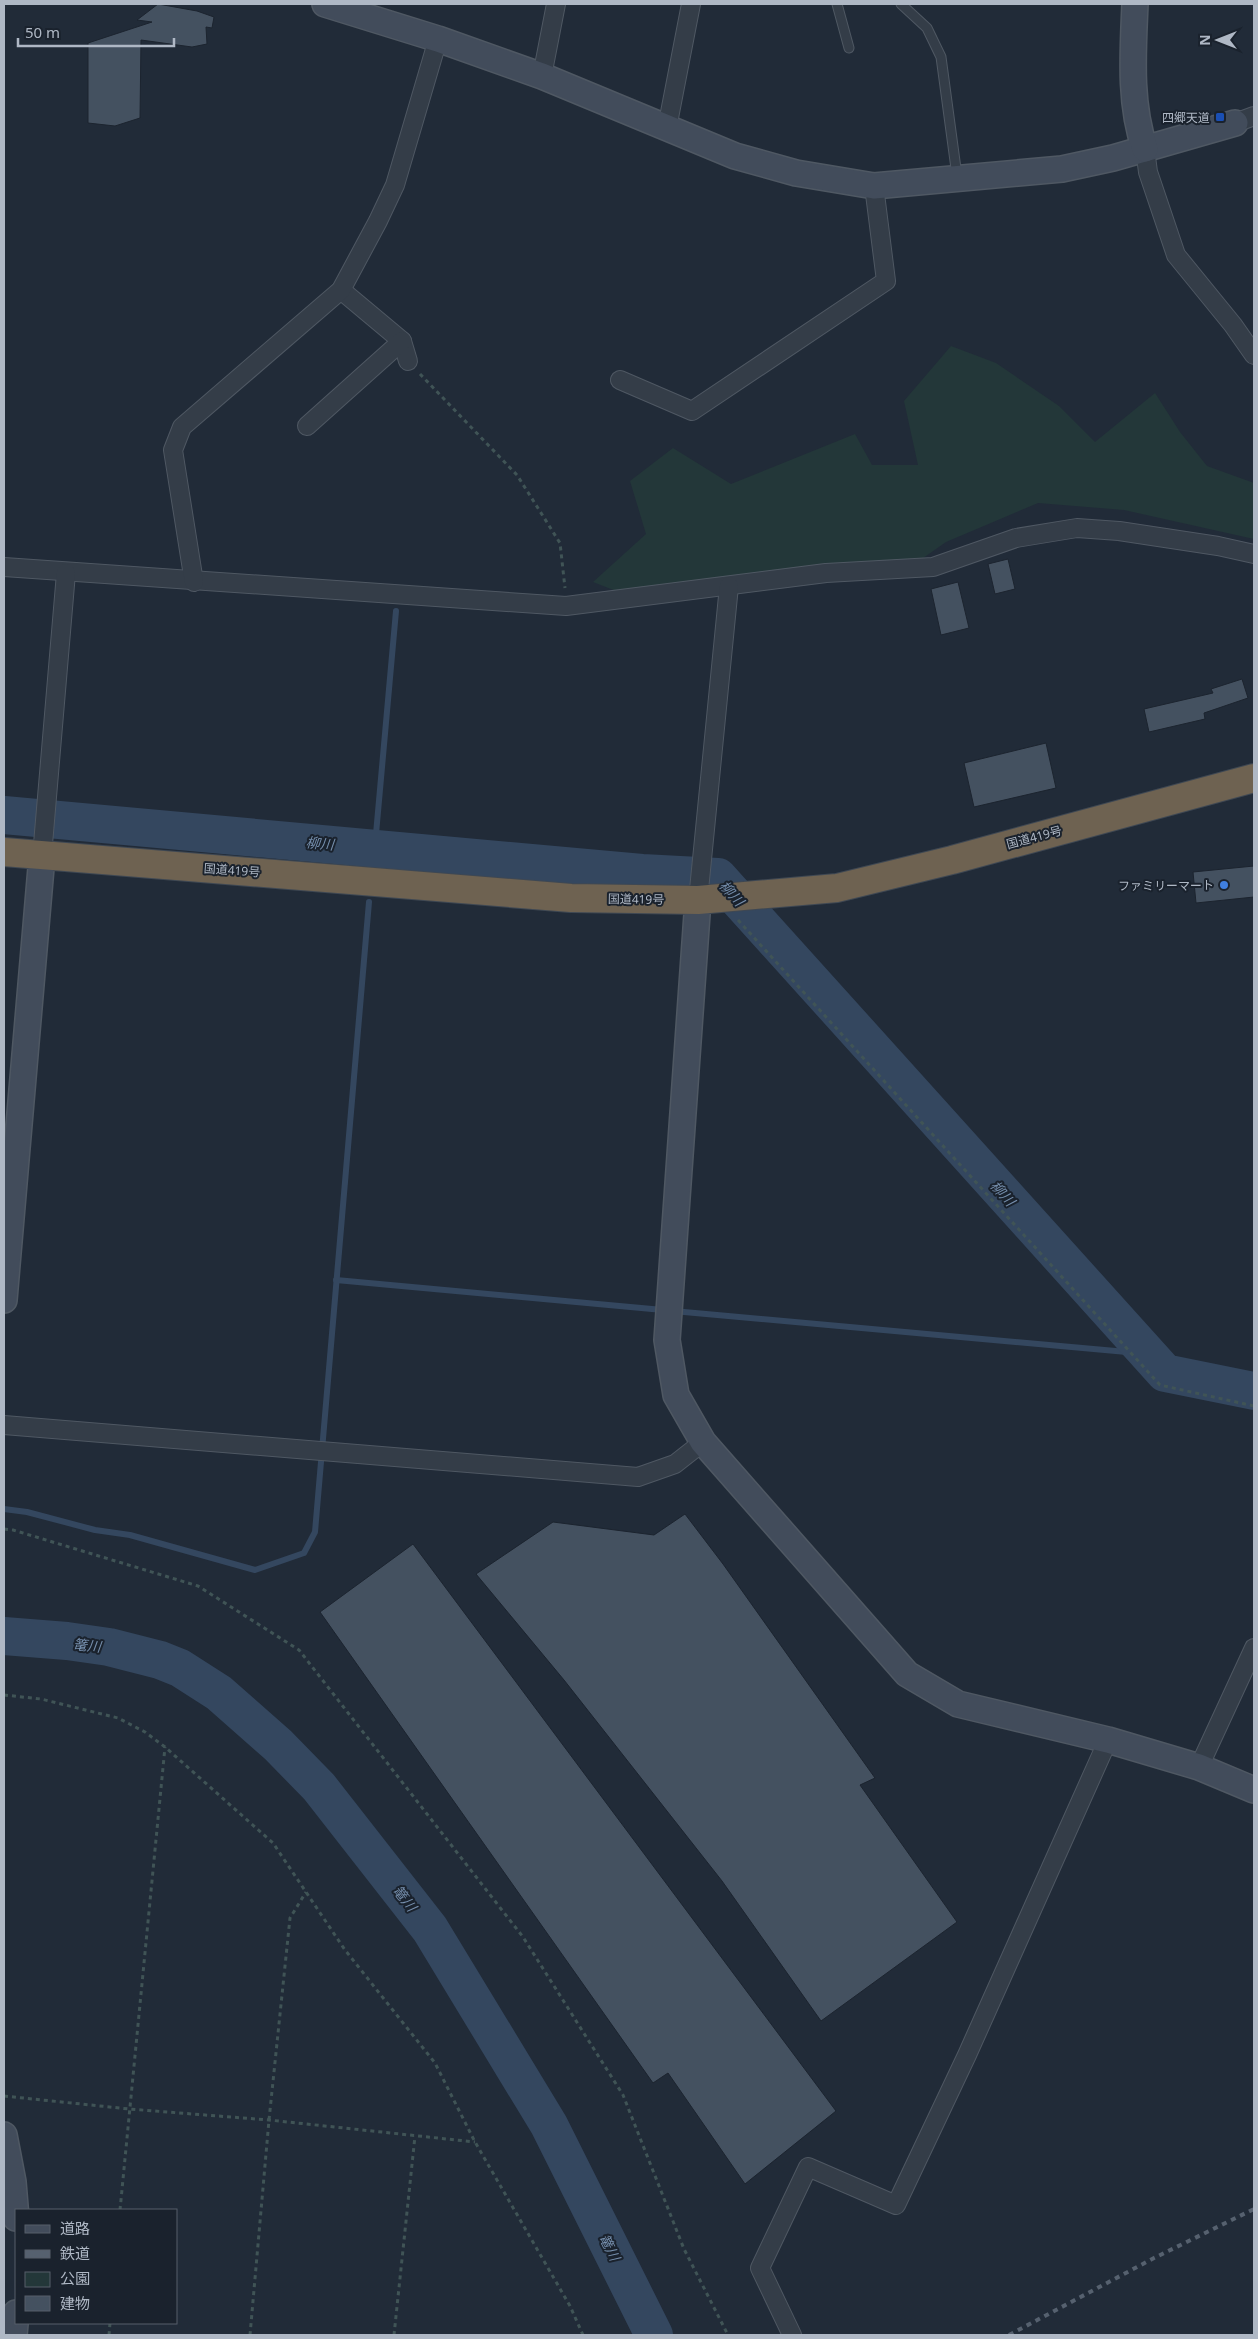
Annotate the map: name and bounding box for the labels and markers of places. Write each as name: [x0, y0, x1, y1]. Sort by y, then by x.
place label: 四郷天道: [1162, 109, 1210, 126]
marker: 四郷天道: [1214, 111, 1226, 123]
place label: ファミリーマート: [1118, 877, 1214, 894]
marker: ファミリーマート: [1218, 879, 1230, 891]

